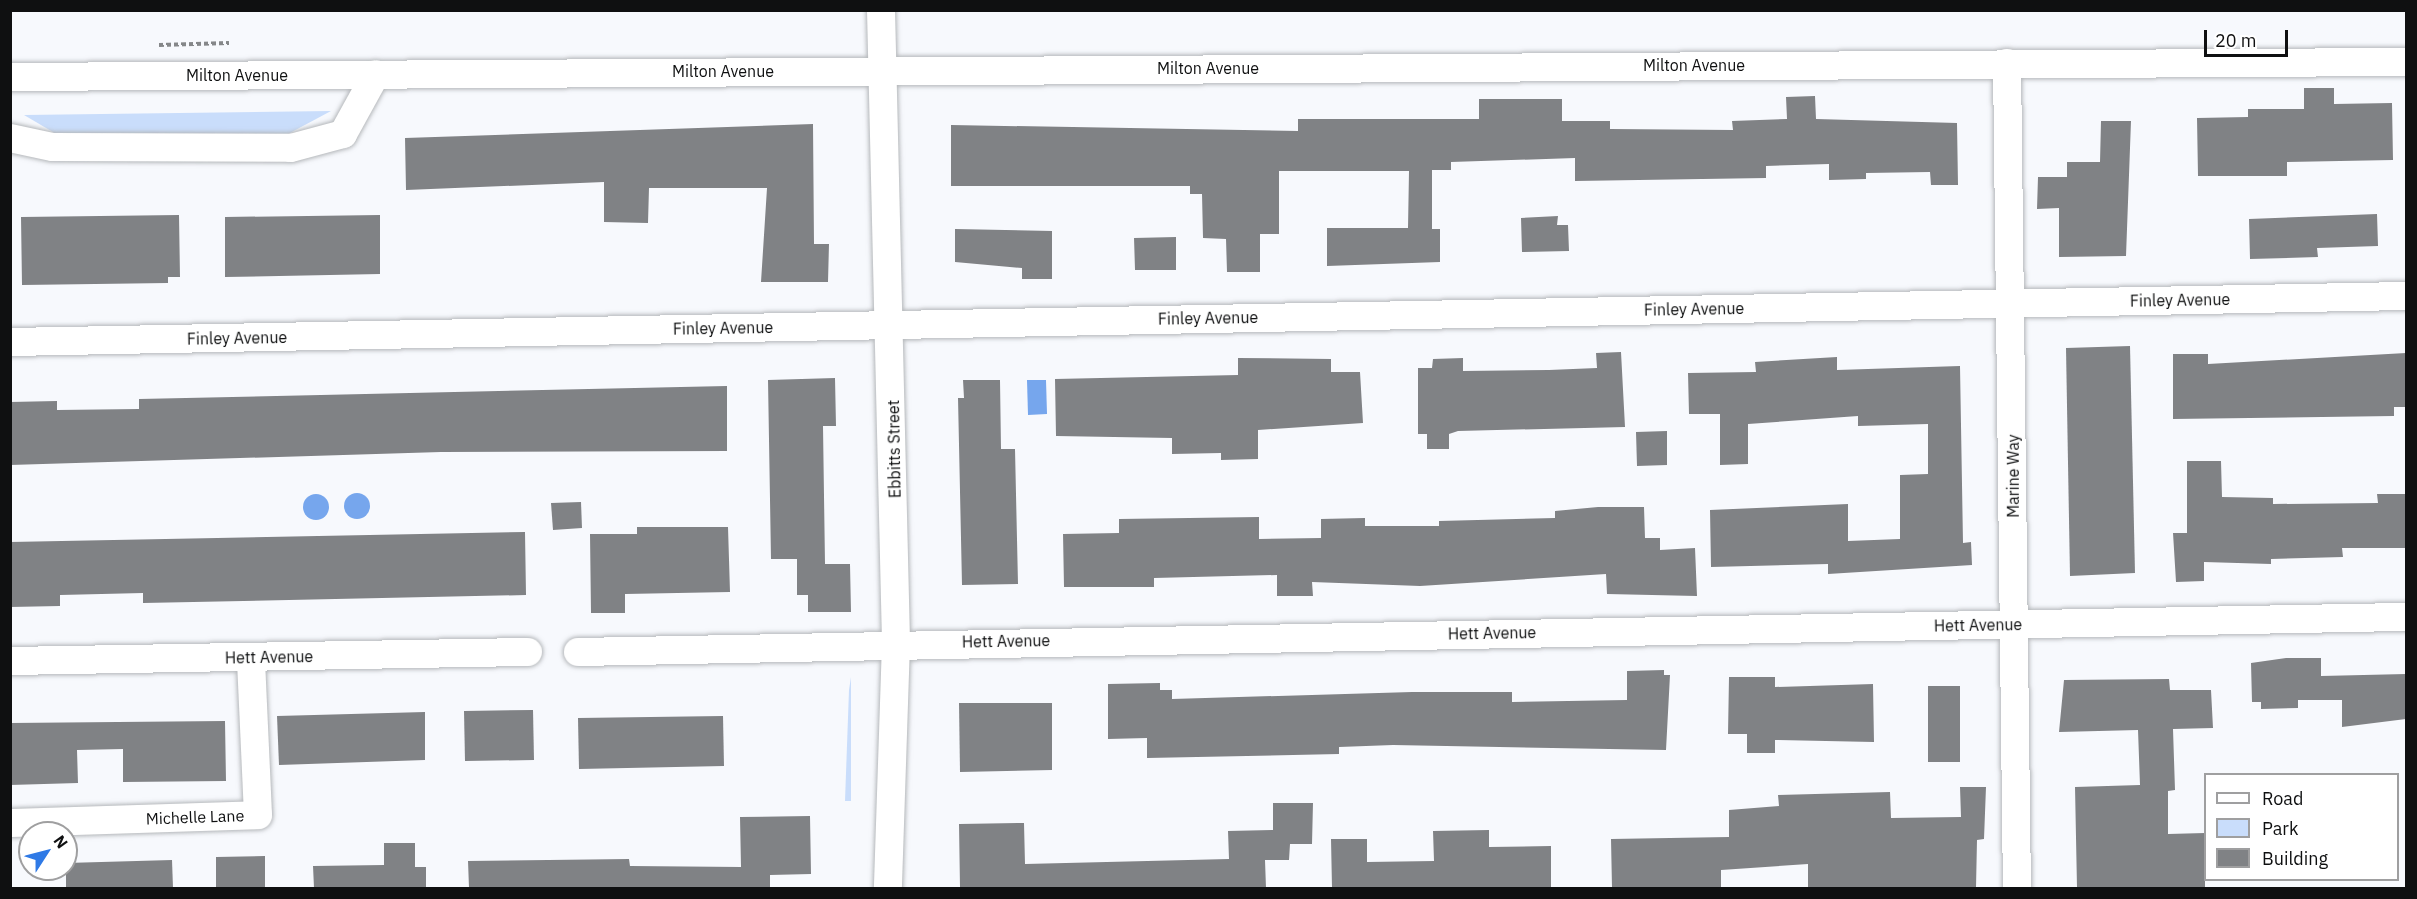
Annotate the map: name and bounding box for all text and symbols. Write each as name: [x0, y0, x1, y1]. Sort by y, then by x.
scale bar: [2207, 18, 2291, 56]
text: 20 m: [2215, 29, 2257, 52]
street label: Milton Avenue: [1643, 55, 1745, 75]
street label: Milton Avenue: [1157, 58, 1259, 78]
street label: Milton Avenue: [672, 61, 774, 81]
street label: Milton Avenue: [186, 65, 288, 85]
street label: Finley Avenue: [2130, 290, 2230, 310]
street label: Finley Avenue: [1644, 299, 1744, 319]
street label: Finley Avenue: [1158, 308, 1258, 328]
street label: Finley Avenue: [673, 318, 773, 338]
street label: Finley Avenue: [187, 328, 287, 348]
street label: Ebbitts Street: [884, 400, 904, 498]
street label: Marine Way: [2003, 434, 2023, 518]
street label: Hett Avenue: [1934, 615, 2022, 635]
street label: Hett Avenue: [1448, 623, 1536, 643]
street label: Hett Avenue: [962, 631, 1050, 651]
street label: Hett Avenue: [225, 647, 313, 667]
legend: [2204, 773, 2399, 881]
text: Road: [2262, 787, 2303, 810]
street label: Michelle Lane: [145, 806, 245, 828]
text: Park: [2262, 817, 2298, 840]
north arrow: [18, 821, 78, 881]
text: N: [49, 831, 72, 852]
text: Building: [2262, 847, 2328, 870]

